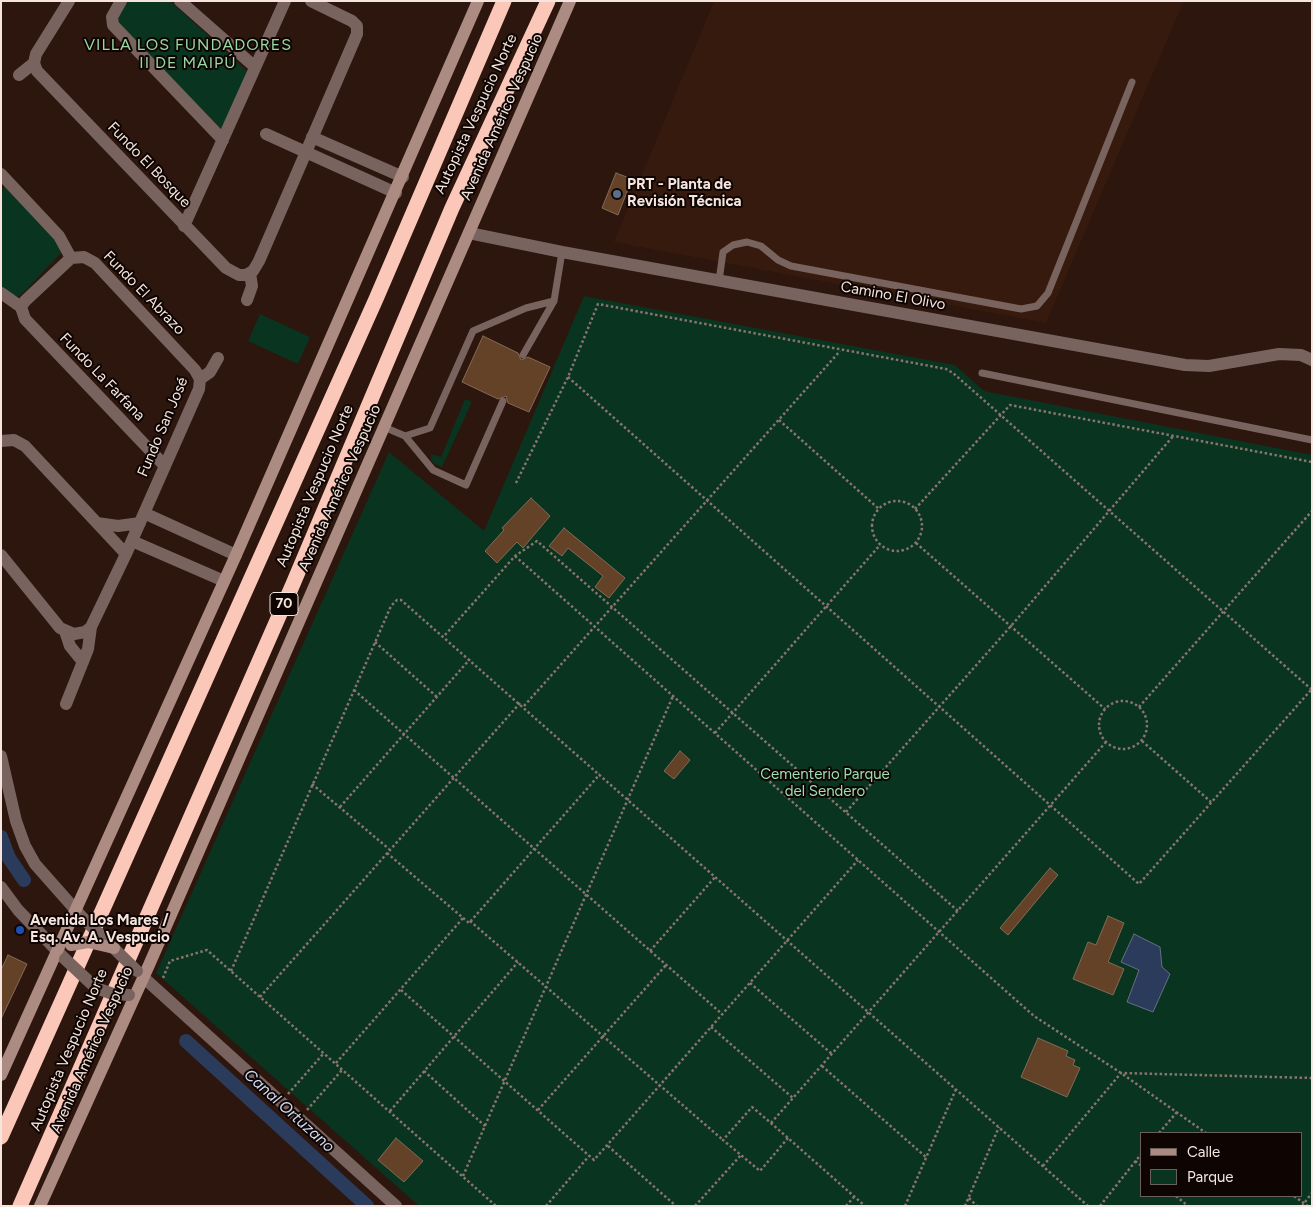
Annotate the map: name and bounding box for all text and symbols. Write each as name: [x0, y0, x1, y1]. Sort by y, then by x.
street label: Autopista Vespucio Norte: [431, 31, 521, 197]
street label: Avenida Américo Vespucio: [457, 31, 547, 203]
district label: VILLA LOS FUNDADORES II DE MAIPÚ: [81, 35, 295, 73]
street label: Fundo El Bosque: [104, 119, 194, 211]
place label: PRT - Planta de Revisión Técnica: [627, 176, 742, 211]
marker: PRT - Planta de Revisión Técnica: [611, 188, 623, 200]
street label: Fundo El Abrazo: [99, 247, 189, 339]
street label: Camino El Olivo: [839, 278, 947, 314]
street label: Fundo La Farfana: [56, 329, 148, 425]
street label: Fundo San José: [134, 374, 192, 480]
street label: Autopista Vespucio Norte: [273, 402, 357, 570]
street label: Avenida Américo Vespucio: [295, 402, 385, 574]
road number: 70: [270, 592, 298, 616]
park label: Cementerio Parque del Sendero: [760, 766, 890, 801]
place label: Avenida Los Mares / Esq. Av. A. Vespucio: [30, 912, 170, 947]
marker: Avenida Los Mares / Esq. Av. A. Vespucio: [14, 924, 26, 936]
street label: Avenida Américo Vespucio: [47, 964, 137, 1136]
street label: Autopista Vespucio Norte: [27, 966, 111, 1134]
water label: Canal Ortuzano: [240, 1065, 338, 1157]
legend: [1140, 1132, 1303, 1197]
text: Calle: [1187, 1143, 1220, 1161]
text: Parque: [1187, 1168, 1234, 1186]

